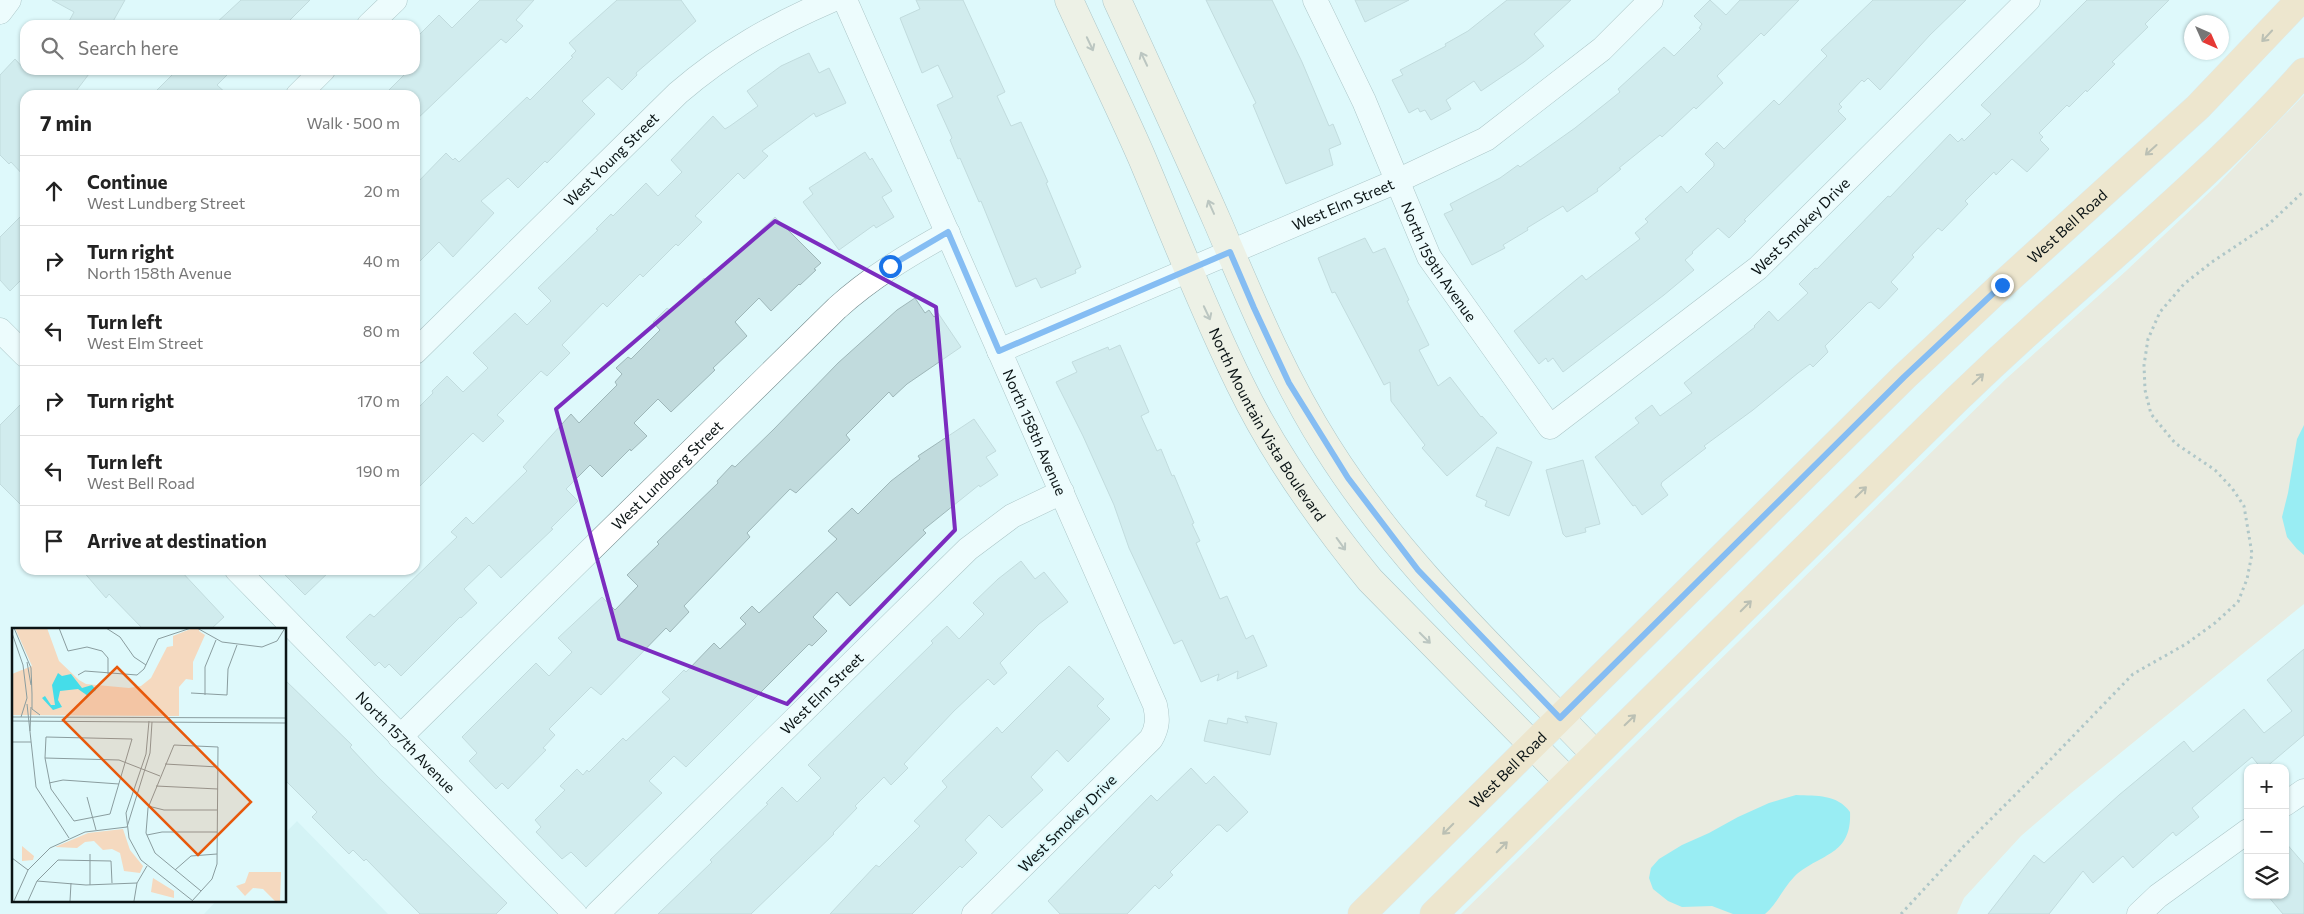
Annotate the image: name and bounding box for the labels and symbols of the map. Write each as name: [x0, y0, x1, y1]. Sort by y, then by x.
north arrow: [2184, 15, 2229, 60]
one-way arrow: [2261, 30, 2273, 42]
one-way arrow: [1085, 36, 1095, 51]
one-way arrow: [1139, 52, 1149, 67]
street label: West Young Street: [560, 108, 662, 210]
one-way arrow: [2145, 144, 2158, 156]
street label: West Elm Street: [1289, 174, 1397, 234]
street label: West Smokey Drive: [1747, 174, 1853, 279]
street label: West Bell Road: [2023, 185, 2110, 267]
street label: North 159th Avenue: [1398, 199, 1481, 325]
one-way arrow: [1205, 200, 1215, 215]
route start: [879, 255, 902, 278]
route end: [1991, 274, 2014, 297]
one-way arrow: [1203, 306, 1213, 321]
street label: North Mountain Vista Boulevard: [1206, 325, 1330, 524]
street label: North 158th Avenue: [999, 366, 1071, 498]
one-way arrow: [1972, 373, 1984, 385]
street label: West Lundberg Street: [608, 417, 726, 533]
one-way arrow: [1855, 486, 1868, 498]
one-way arrow: [1336, 537, 1346, 551]
one-way arrow: [1739, 600, 1752, 612]
inset map: [12, 628, 286, 902]
one-way arrow: [1419, 631, 1431, 644]
street label: West Elm Street: [776, 648, 867, 738]
street label: North 157th Avenue: [352, 688, 460, 796]
one-way arrow: [1623, 714, 1636, 726]
street label: West Bell Road: [1465, 728, 1550, 812]
street label: West Smokey Drive: [1014, 770, 1120, 876]
one-way arrow: [1442, 823, 1455, 835]
one-way arrow: [1495, 841, 1508, 853]

